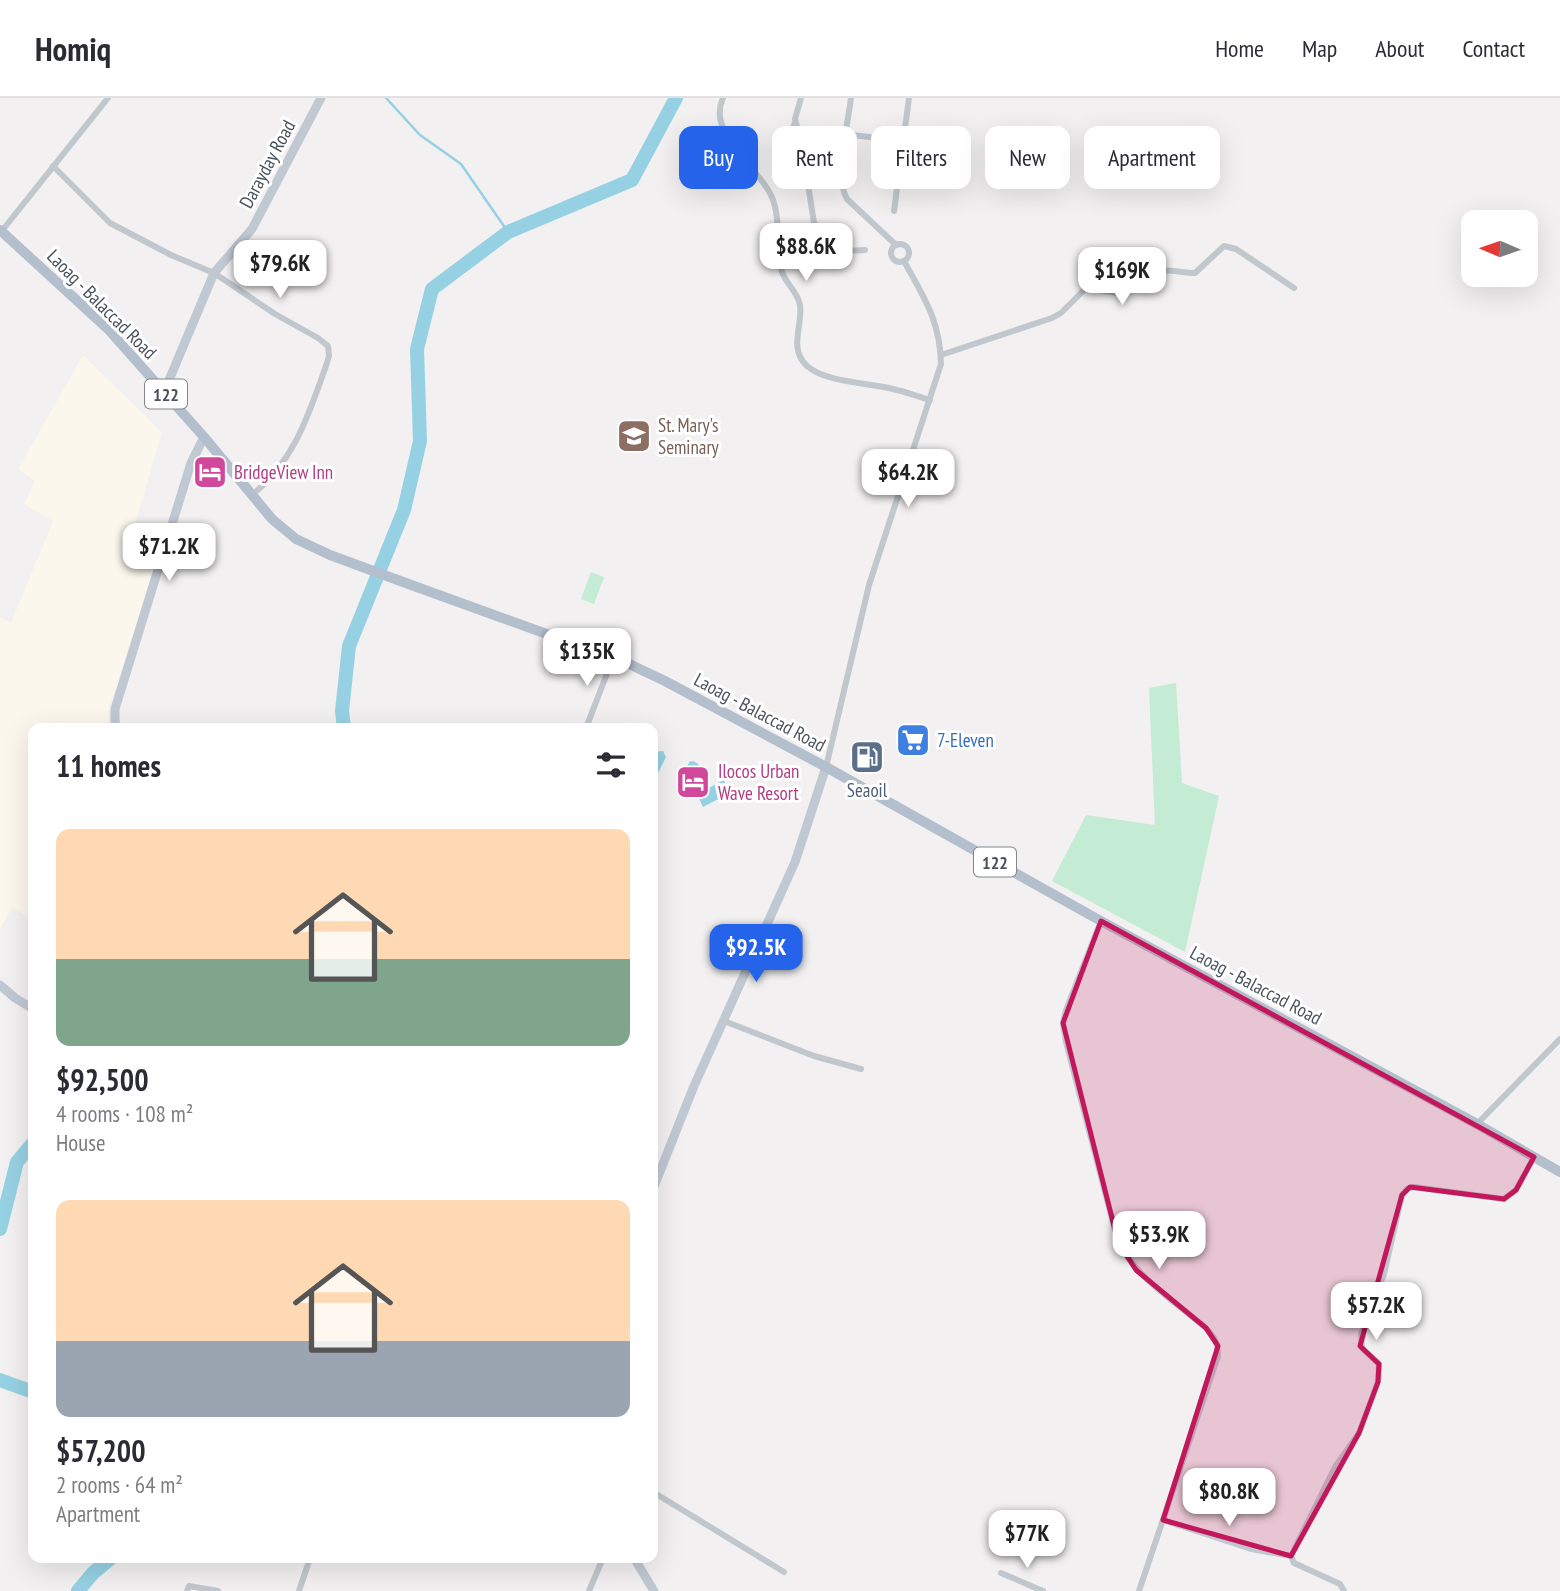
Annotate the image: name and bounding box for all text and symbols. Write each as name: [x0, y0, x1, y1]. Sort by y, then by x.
text: Homiq: [35, 27, 111, 70]
text: Home: [1215, 33, 1264, 64]
text: Map: [1302, 33, 1337, 64]
text: About: [1375, 33, 1424, 64]
text: Contact: [1462, 33, 1525, 64]
street label: Darayday Road: [234, 116, 300, 212]
chip: Buy: [679, 126, 758, 189]
chip: Rent: [772, 126, 857, 189]
chip: Filters: [871, 126, 971, 189]
chip: New: [985, 126, 1070, 189]
chip: Apartment: [1084, 126, 1220, 189]
north arrow: [1461, 210, 1538, 287]
map controls: [1461, 210, 1538, 287]
pin: $88.6K: [749, 223, 863, 283]
text: $88.6K: [776, 231, 836, 260]
pin: $79.6K: [223, 240, 337, 300]
street label: Laoag - Balaccad Road: [42, 244, 162, 364]
text: $79.6K: [250, 248, 310, 277]
pin: $169K: [1073, 248, 1171, 307]
text: $169K: [1094, 255, 1150, 284]
road number: 122: [145, 380, 187, 408]
place label: St. Mary's Seminary: [658, 413, 720, 459]
school or university icon: St. Mary's Seminary: [615, 417, 653, 455]
pin: $64.2K: [851, 450, 965, 509]
hotel icon: BridgeView Inn: [191, 453, 229, 491]
text: $64.2K: [878, 457, 938, 486]
place label: BridgeView Inn: [234, 460, 333, 484]
pin: $71.2K: [112, 524, 226, 583]
text: $71.2K: [139, 531, 199, 560]
pin: $135K: [538, 628, 636, 688]
text: $135K: [559, 636, 615, 665]
street label: Laoag - Balaccad Road: [690, 667, 830, 757]
supermarket icon: 7-Eleven: [894, 721, 932, 759]
place label: 7-Eleven: [937, 728, 994, 752]
fuel station icon: Seaoil: [848, 738, 886, 776]
text: 11 homes: [56, 746, 161, 785]
icon: filters: [592, 746, 630, 784]
place label: Ilocos Urban Wave Resort: [718, 759, 799, 805]
hotel icon: Ilocos Urban Wave Resort: [674, 763, 712, 801]
place label: Seaoil: [847, 778, 888, 802]
road number: 122: [974, 848, 1016, 876]
icon: home: [280, 874, 406, 1000]
pin: $92.5K: [699, 924, 813, 984]
text: $92.5K: [726, 932, 786, 961]
street label: Laoag - Balaccad Road: [1186, 940, 1326, 1030]
text: $92,500: [56, 1060, 149, 1099]
text: 4 rooms · 108 m²: [56, 1099, 193, 1128]
text: House: [56, 1128, 106, 1157]
pin: $53.9K: [1102, 1212, 1216, 1271]
text: $53.9K: [1129, 1219, 1189, 1248]
icon: home: [280, 1245, 406, 1371]
pin: $57.2K: [1319, 1282, 1433, 1342]
text: $57.2K: [1347, 1290, 1405, 1319]
text: $57,200: [56, 1431, 146, 1470]
pin: $80.8K: [1172, 1468, 1286, 1528]
text: 2 rooms · 64 m²: [56, 1470, 183, 1499]
text: $80.8K: [1199, 1476, 1259, 1505]
text: Apartment: [56, 1499, 140, 1528]
pin: $77K: [986, 1510, 1068, 1570]
text: $77K: [1005, 1518, 1049, 1547]

